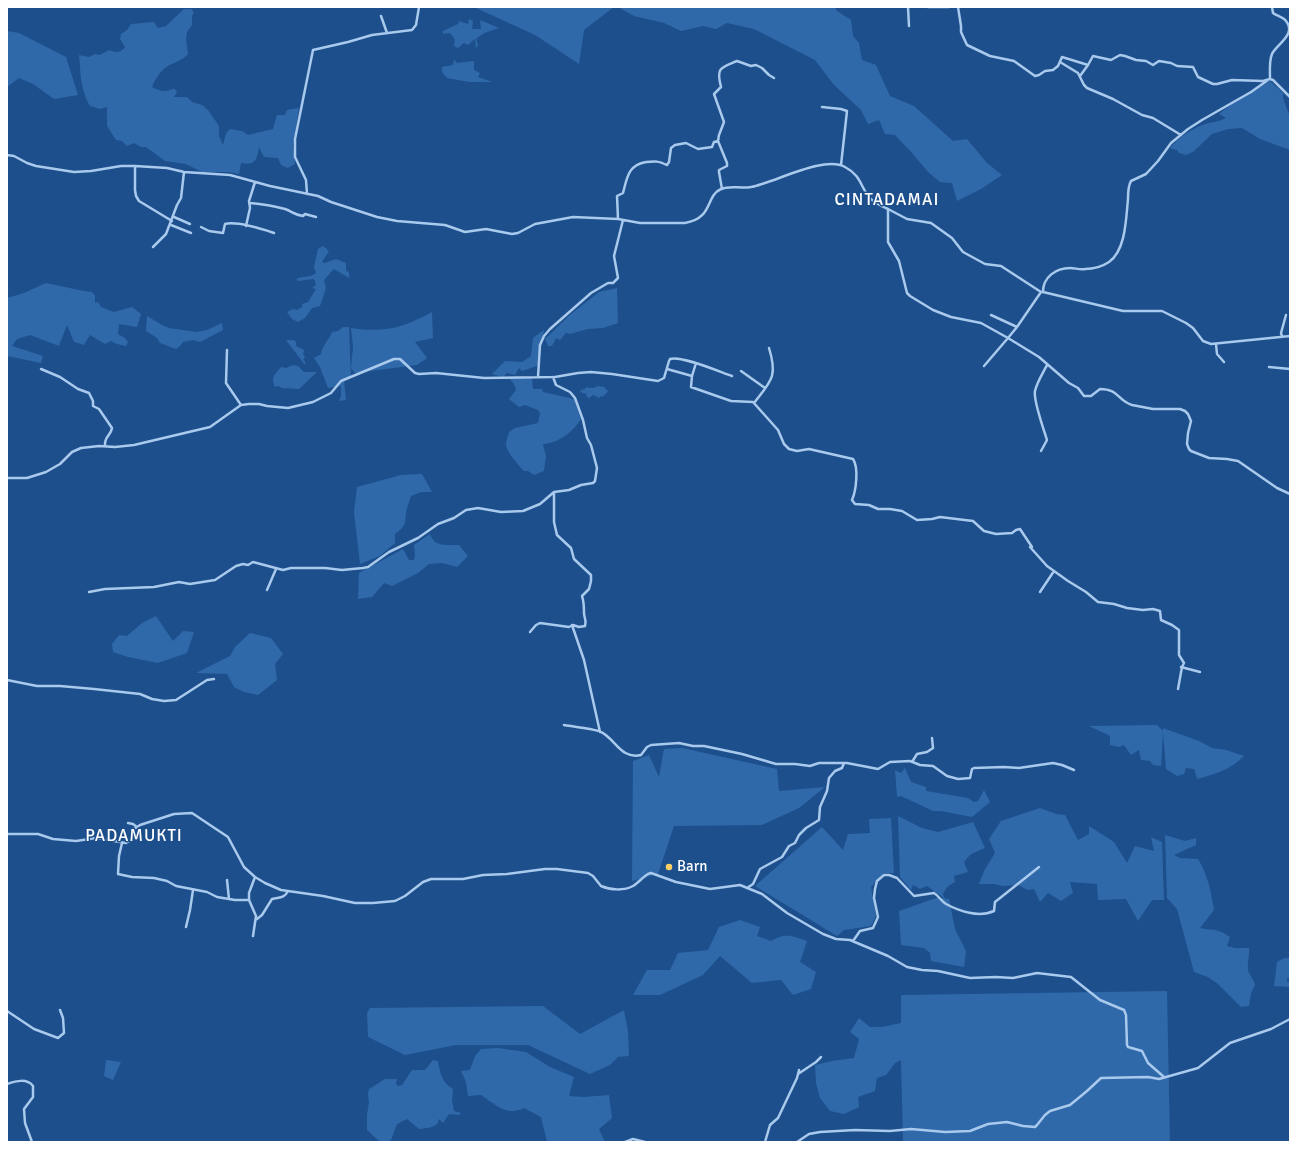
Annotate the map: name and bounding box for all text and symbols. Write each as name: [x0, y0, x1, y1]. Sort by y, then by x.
district label: CINTADAMAI: [835, 191, 939, 211]
district label: PADAMUKTI: [85, 827, 183, 847]
place label: Barn: [677, 858, 707, 876]
marker: Barn: [664, 862, 674, 872]

